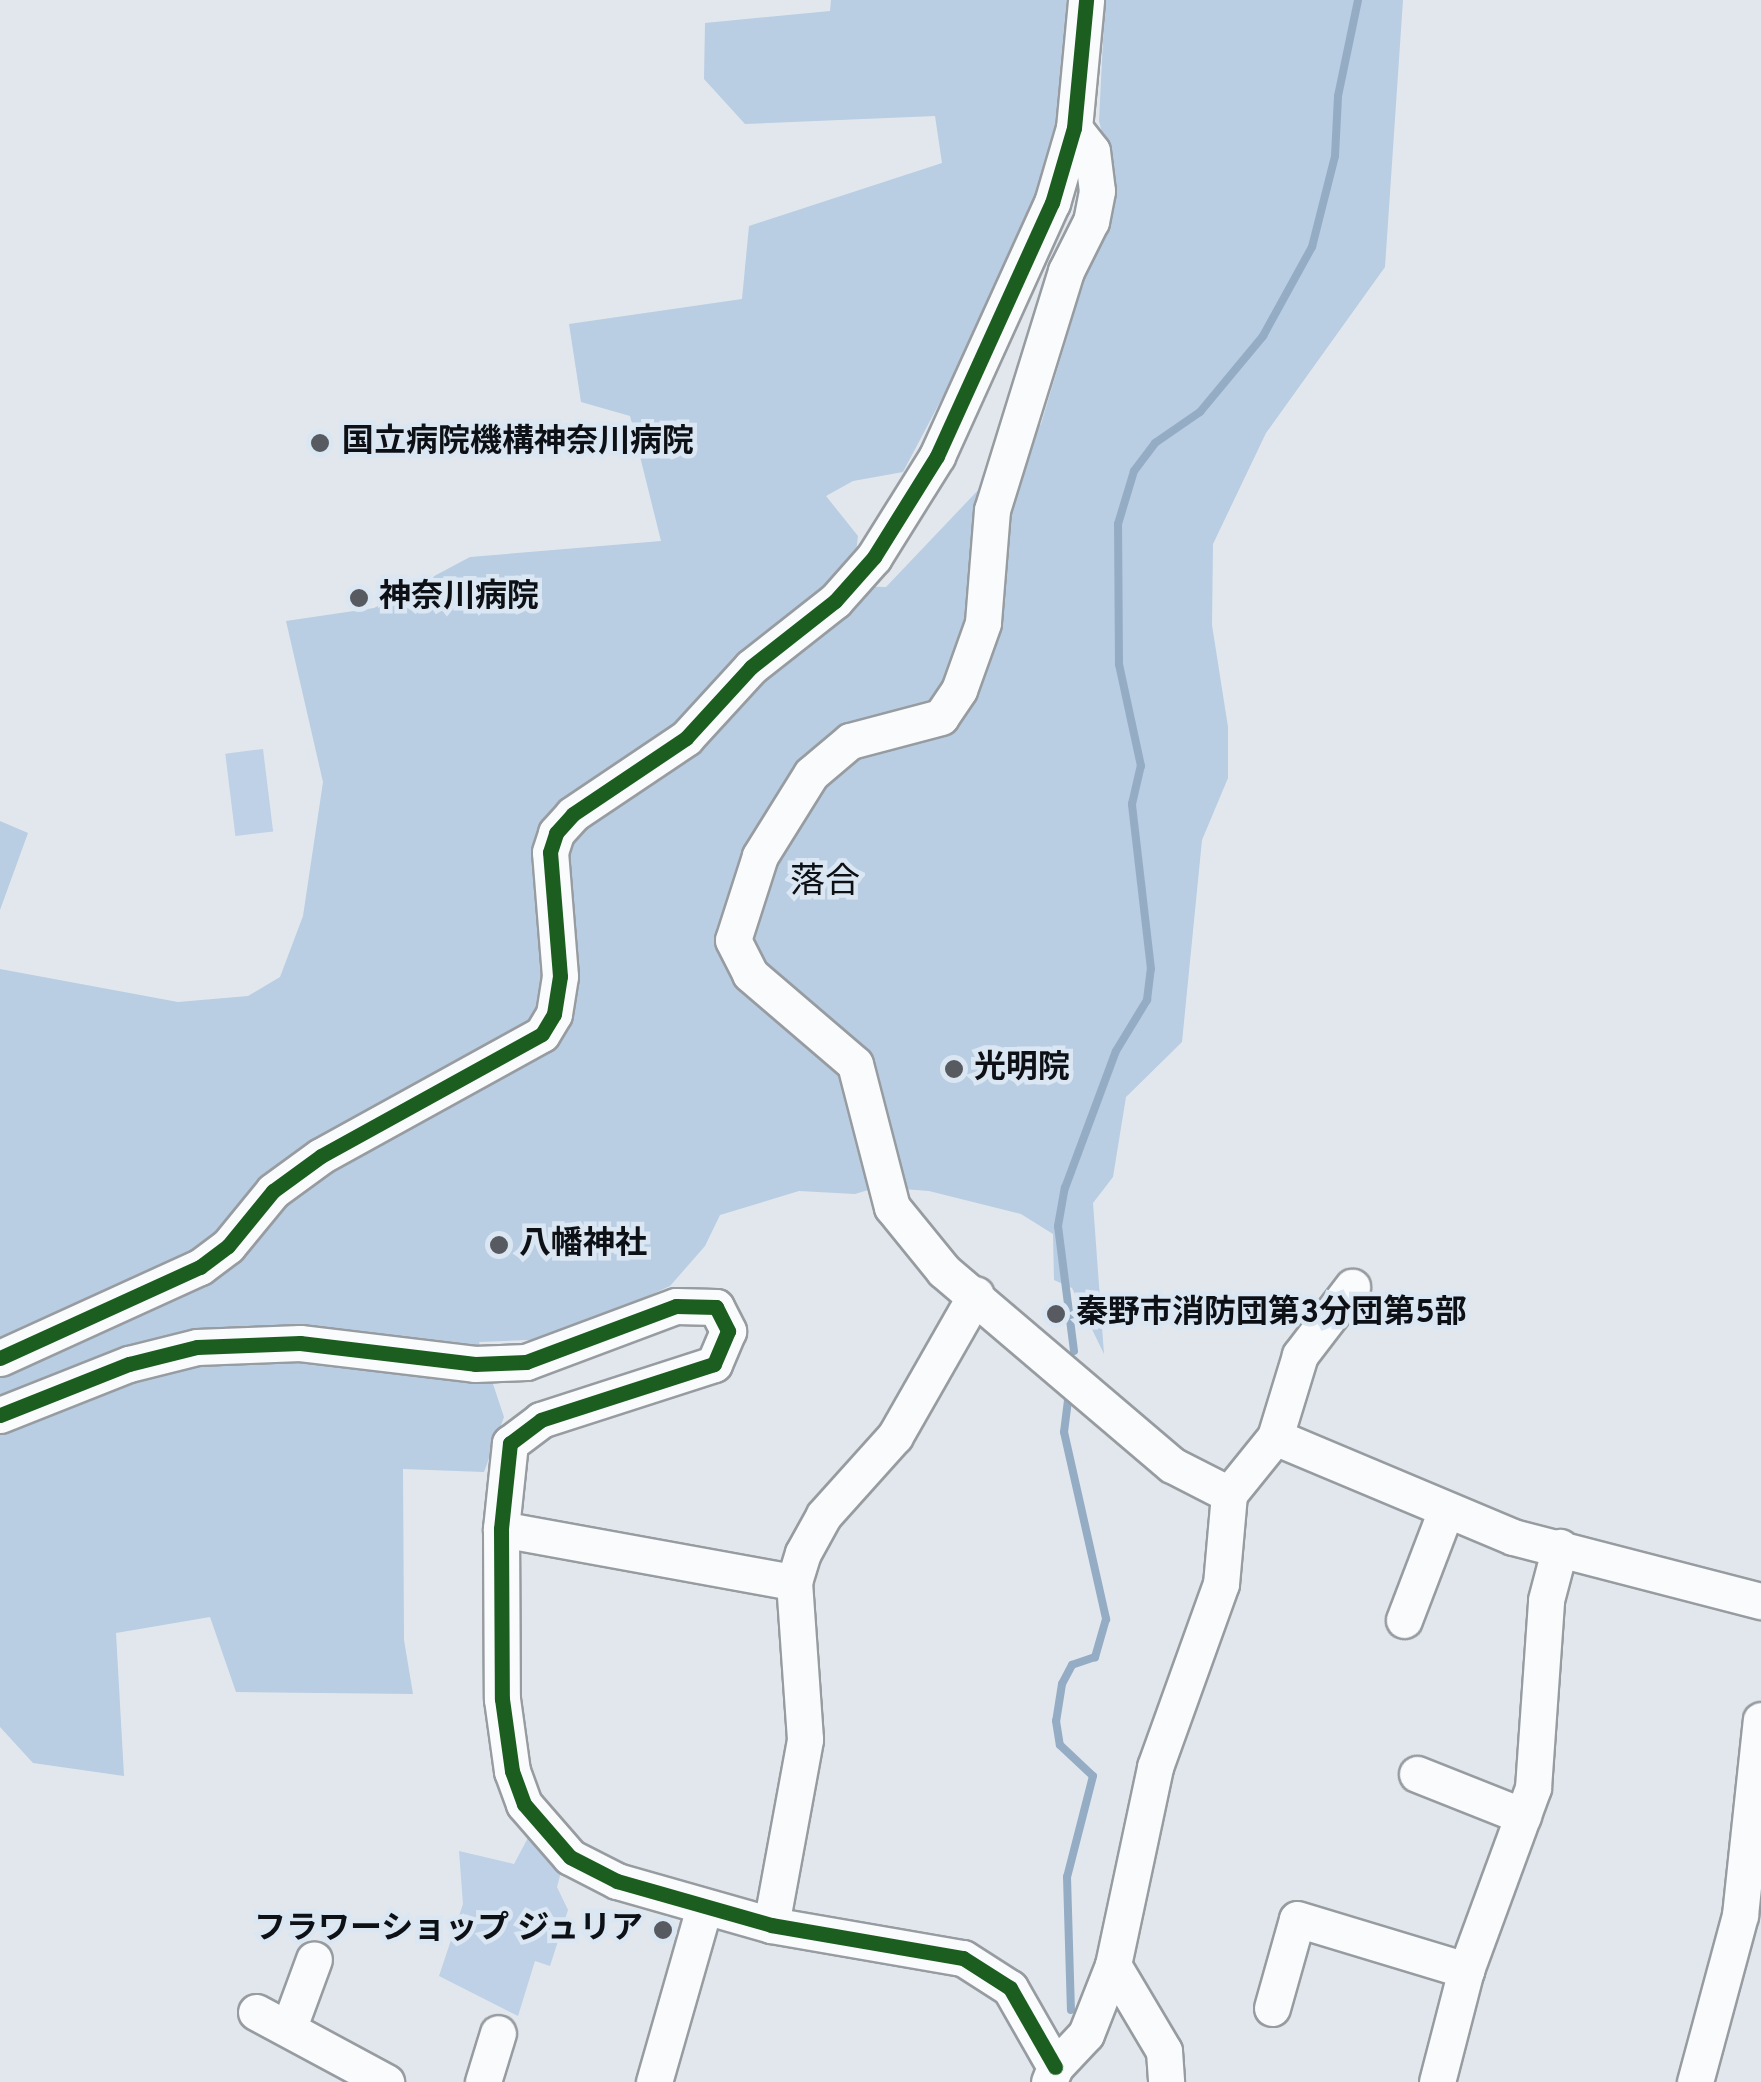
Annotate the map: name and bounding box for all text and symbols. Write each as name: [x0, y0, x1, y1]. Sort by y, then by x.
place label: 国立病院機構神奈川病院: [342, 424, 694, 462]
marker: 国立病院機構神奈川病院: [307, 430, 333, 456]
place label: 神奈川病院: [379, 579, 539, 617]
marker: 神奈川病院: [348, 587, 370, 609]
district label: 落合: [790, 862, 860, 904]
place label: 光明院: [974, 1050, 1070, 1088]
marker: 光明院: [943, 1058, 965, 1080]
place label: 八幡神社: [519, 1226, 647, 1264]
marker: 八幡神社: [488, 1234, 510, 1256]
place label: 秦野市消防団第3分団第5部: [1076, 1295, 1467, 1333]
marker: 秦野市消防団第3分団第5部: [1045, 1303, 1067, 1325]
place label: フラワーショップ ジュリア: [251, 1911, 643, 1949]
marker: フラワーショップ ジュリア: [652, 1919, 674, 1941]

